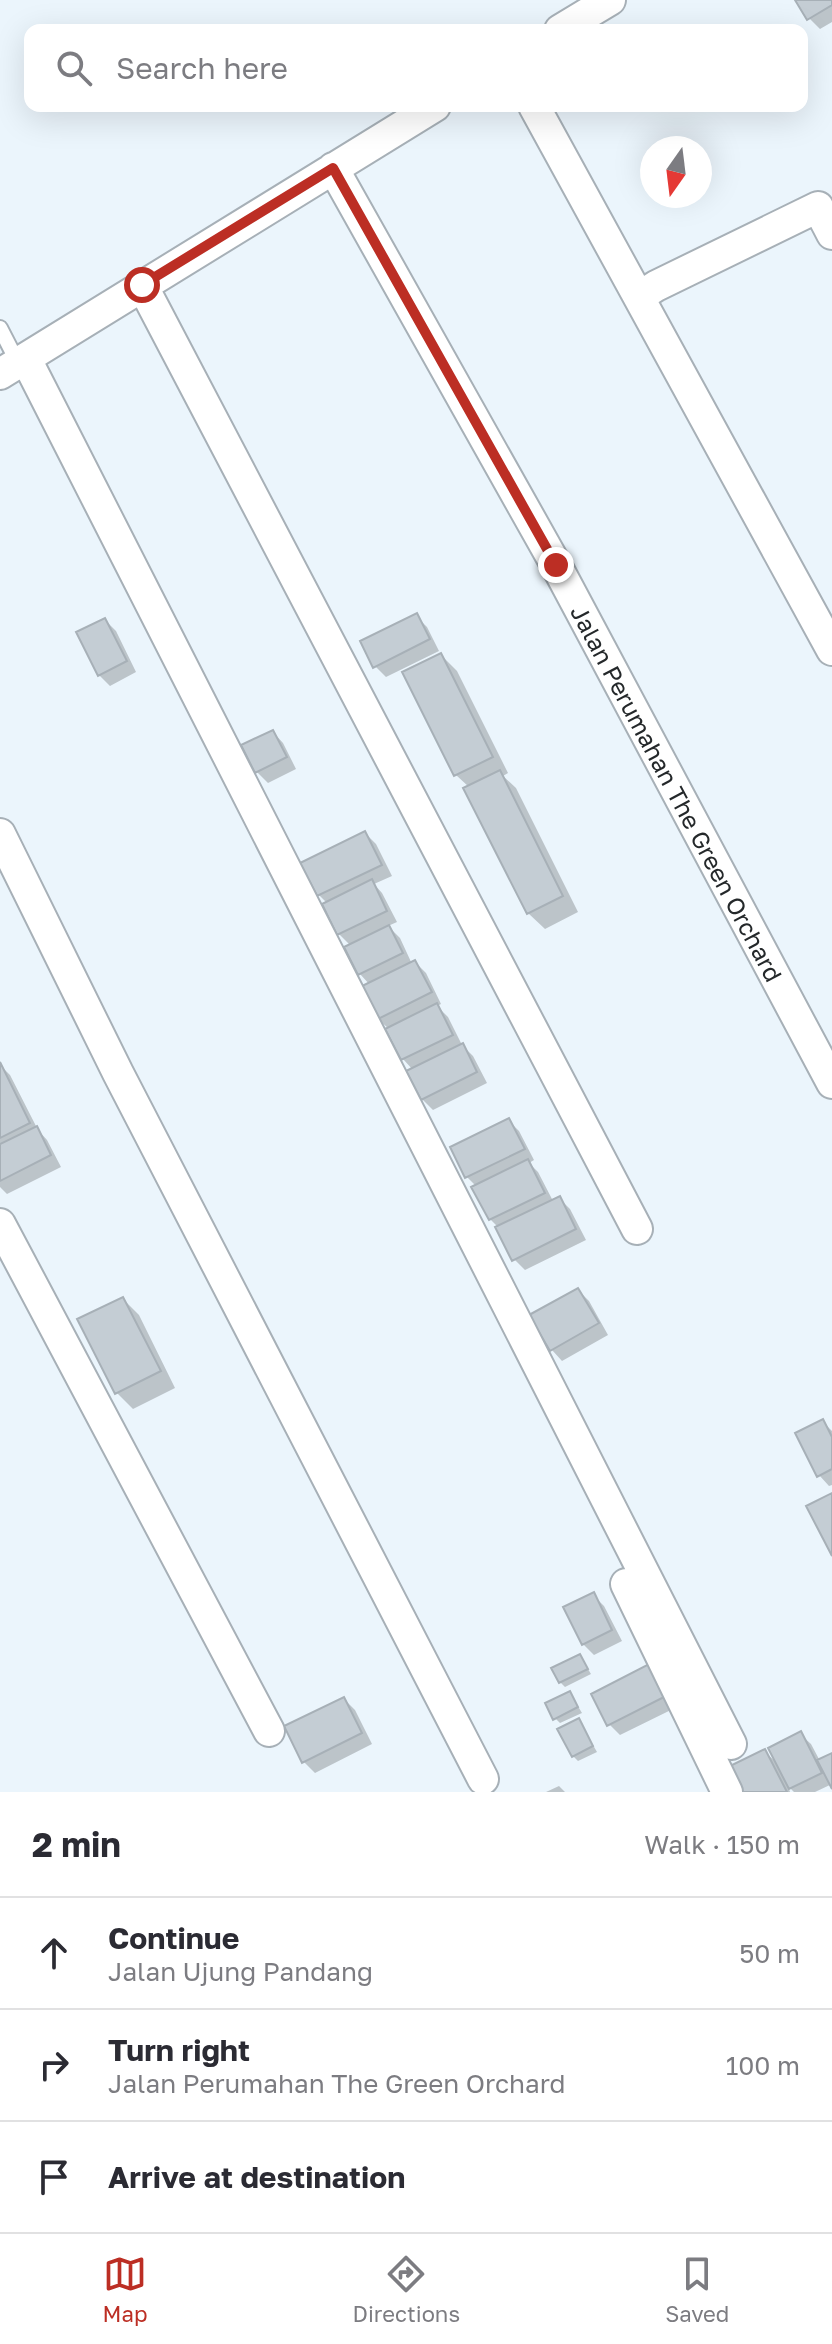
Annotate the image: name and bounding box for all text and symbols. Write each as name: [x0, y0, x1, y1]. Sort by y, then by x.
search box: [24, 24, 808, 112]
icon: search: [52, 46, 96, 90]
text: Search here: [116, 50, 288, 86]
north arrow: [640, 136, 712, 208]
route start: [124, 267, 160, 303]
route end: [538, 547, 574, 583]
street label: Jalan Perumahan The Green Orchard: [565, 600, 789, 986]
text: 2 min: [32, 1824, 121, 1864]
text: Walk · 150 m: [644, 1829, 800, 1860]
text: Continue: [108, 1920, 239, 1956]
icon: ahead: [32, 1931, 76, 1975]
text: 50 m: [739, 1938, 800, 1969]
text: Jalan Ujung Pandang: [108, 1956, 373, 1987]
text: Turn right: [108, 2032, 250, 2068]
icon: right: [32, 2043, 76, 2087]
text: 100 m: [726, 2050, 800, 2081]
text: Jalan Perumahan The Green Orchard: [108, 2068, 566, 2099]
icon: arrive: [32, 2155, 76, 2199]
text: Arrive at destination: [108, 2159, 405, 2195]
tab: Map: [103, 2252, 147, 2327]
tab: Directions: [353, 2252, 460, 2327]
tab: Saved: [665, 2252, 729, 2327]

